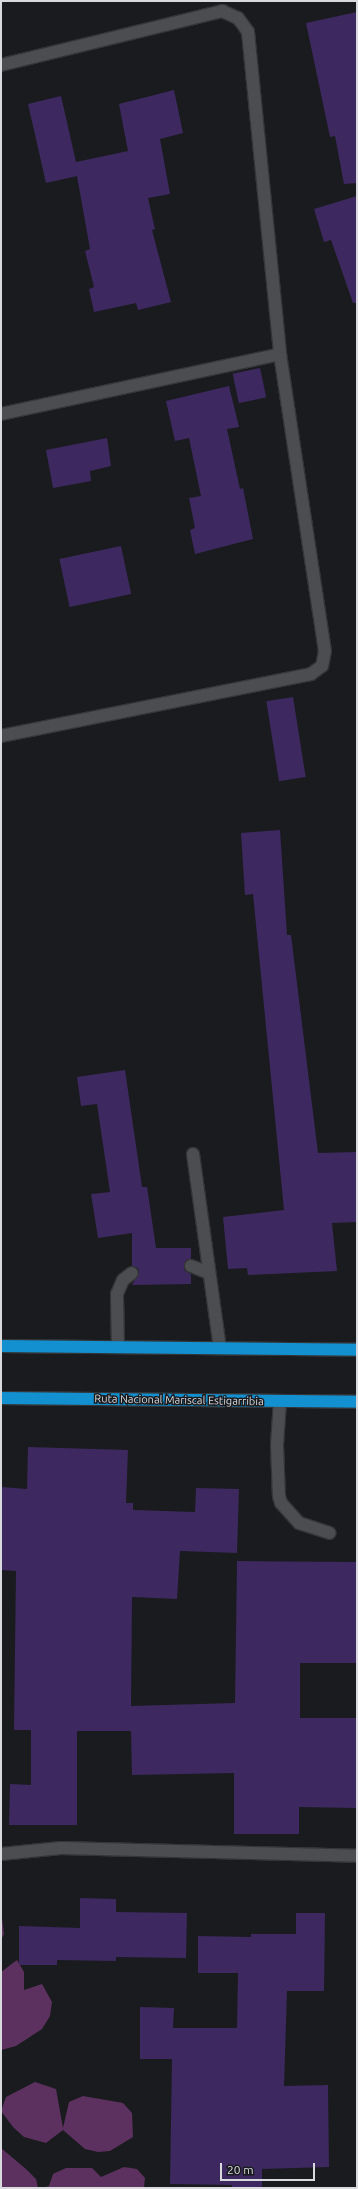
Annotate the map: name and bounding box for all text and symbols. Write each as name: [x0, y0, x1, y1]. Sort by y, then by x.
street label: Ruta Nacional Mariscal Estigarribia: [94, 1392, 264, 1408]
scale bar: [222, 2155, 317, 2181]
text: 20 m: [227, 2163, 254, 2176]

